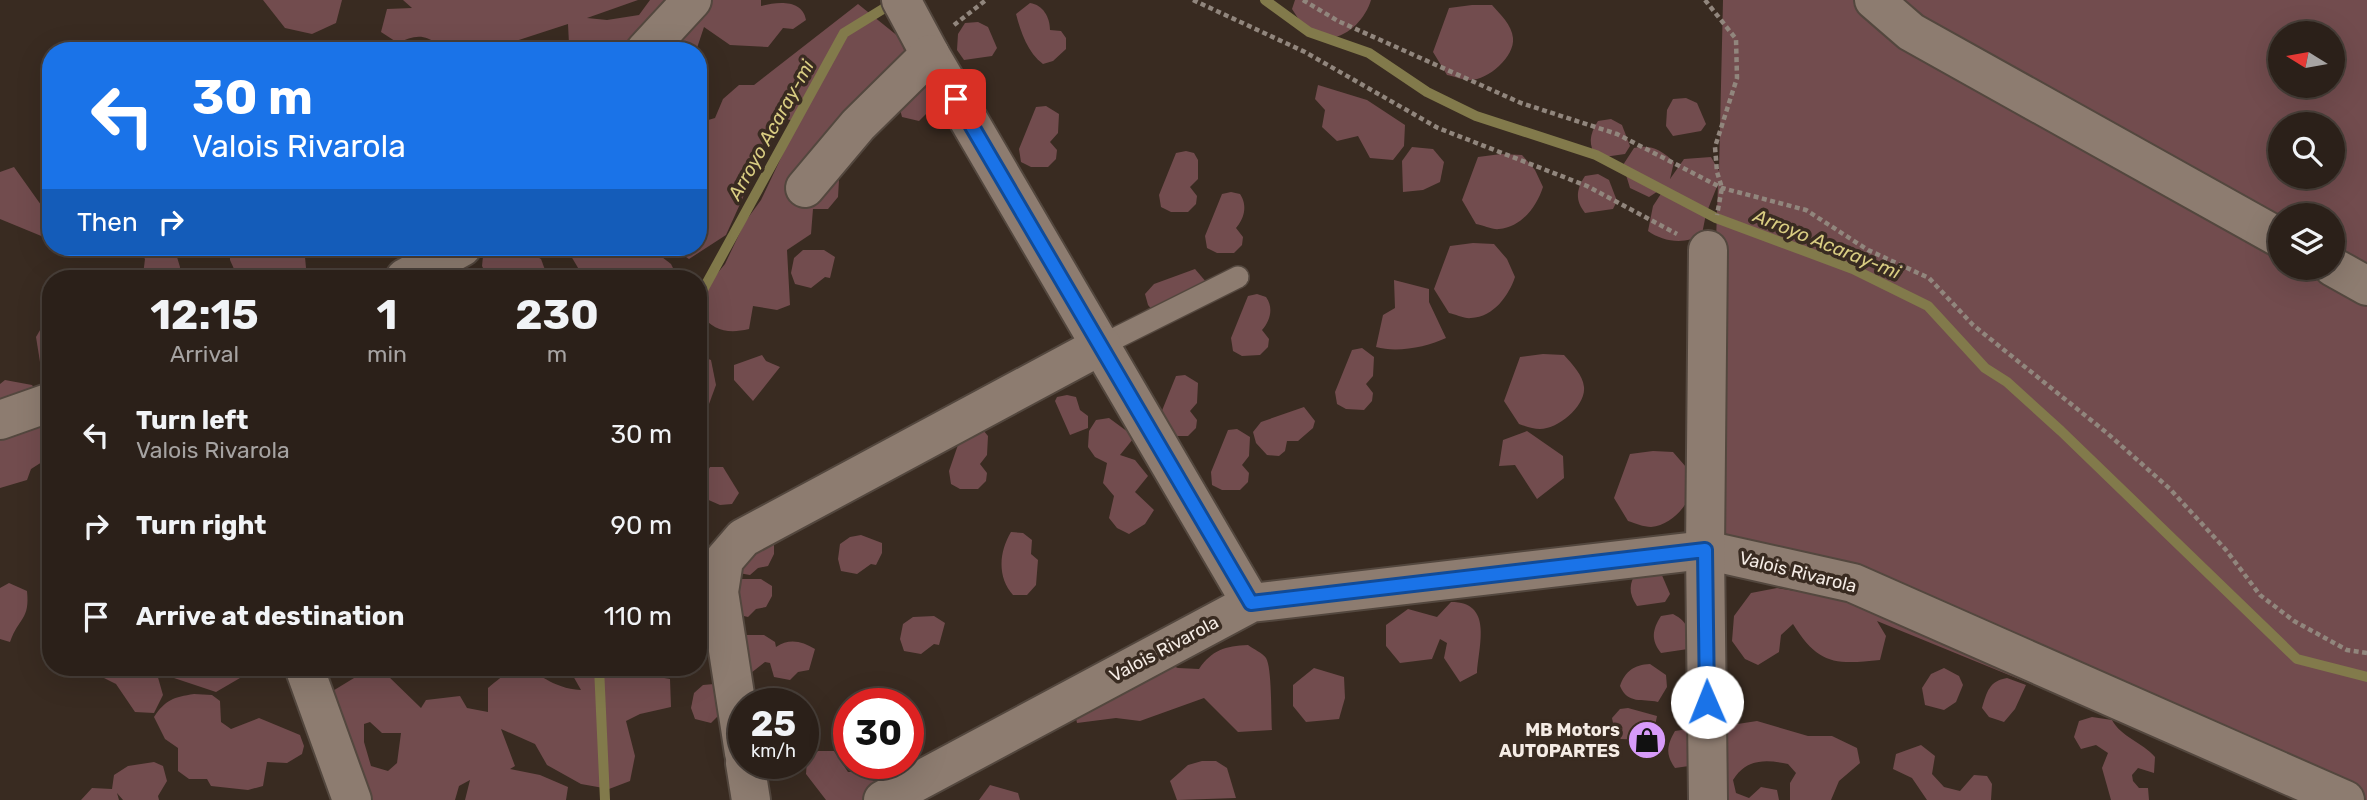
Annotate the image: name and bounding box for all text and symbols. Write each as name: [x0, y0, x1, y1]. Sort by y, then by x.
north arrow: [2268, 21, 2345, 98]
map controls: [2268, 21, 2345, 280]
water label: Arroyo Acaray-mi: [723, 56, 819, 205]
text: 30 m: [192, 68, 313, 126]
pin: [926, 69, 986, 129]
icon: left: [77, 70, 168, 161]
icon: arrive: [937, 80, 975, 118]
button: search: [2268, 112, 2345, 189]
text: Valois Rivarola: [192, 127, 406, 165]
icon: right: [152, 203, 190, 241]
button: layers: [2268, 203, 2345, 280]
water label: Arroyo Acaray-mi: [1749, 204, 1904, 284]
text: Then: [77, 207, 138, 238]
text: 12:15: [150, 290, 259, 340]
text: 1: [376, 290, 397, 340]
text: 230: [515, 290, 599, 340]
text: Arrival: [170, 340, 239, 368]
text: min: [367, 340, 407, 368]
text: m: [547, 340, 567, 368]
text: Turn left: [136, 405, 248, 436]
icon: left: [77, 416, 115, 454]
text: 30 m: [610, 419, 672, 450]
text: Valois Rivarola: [136, 436, 290, 464]
icon: right: [77, 507, 115, 545]
text: Turn right: [136, 510, 266, 541]
text: 90 m: [611, 510, 672, 541]
street label: Valois Rivarola: [1737, 547, 1859, 597]
icon: arrive: [77, 598, 115, 636]
text: Arrive at destination: [136, 601, 404, 632]
text: 110 m: [604, 601, 672, 632]
street label: Valois Rivarola: [1106, 611, 1222, 687]
position arrow: [1670, 665, 1744, 739]
speed limit sign: 30: [833, 688, 924, 779]
text: 25: [751, 703, 796, 745]
place label: MB Motors AUTOPARTES: [1499, 719, 1620, 762]
shop icon: MB Motors AUTOPARTES: [1626, 719, 1668, 761]
text: km/h: [751, 740, 796, 762]

